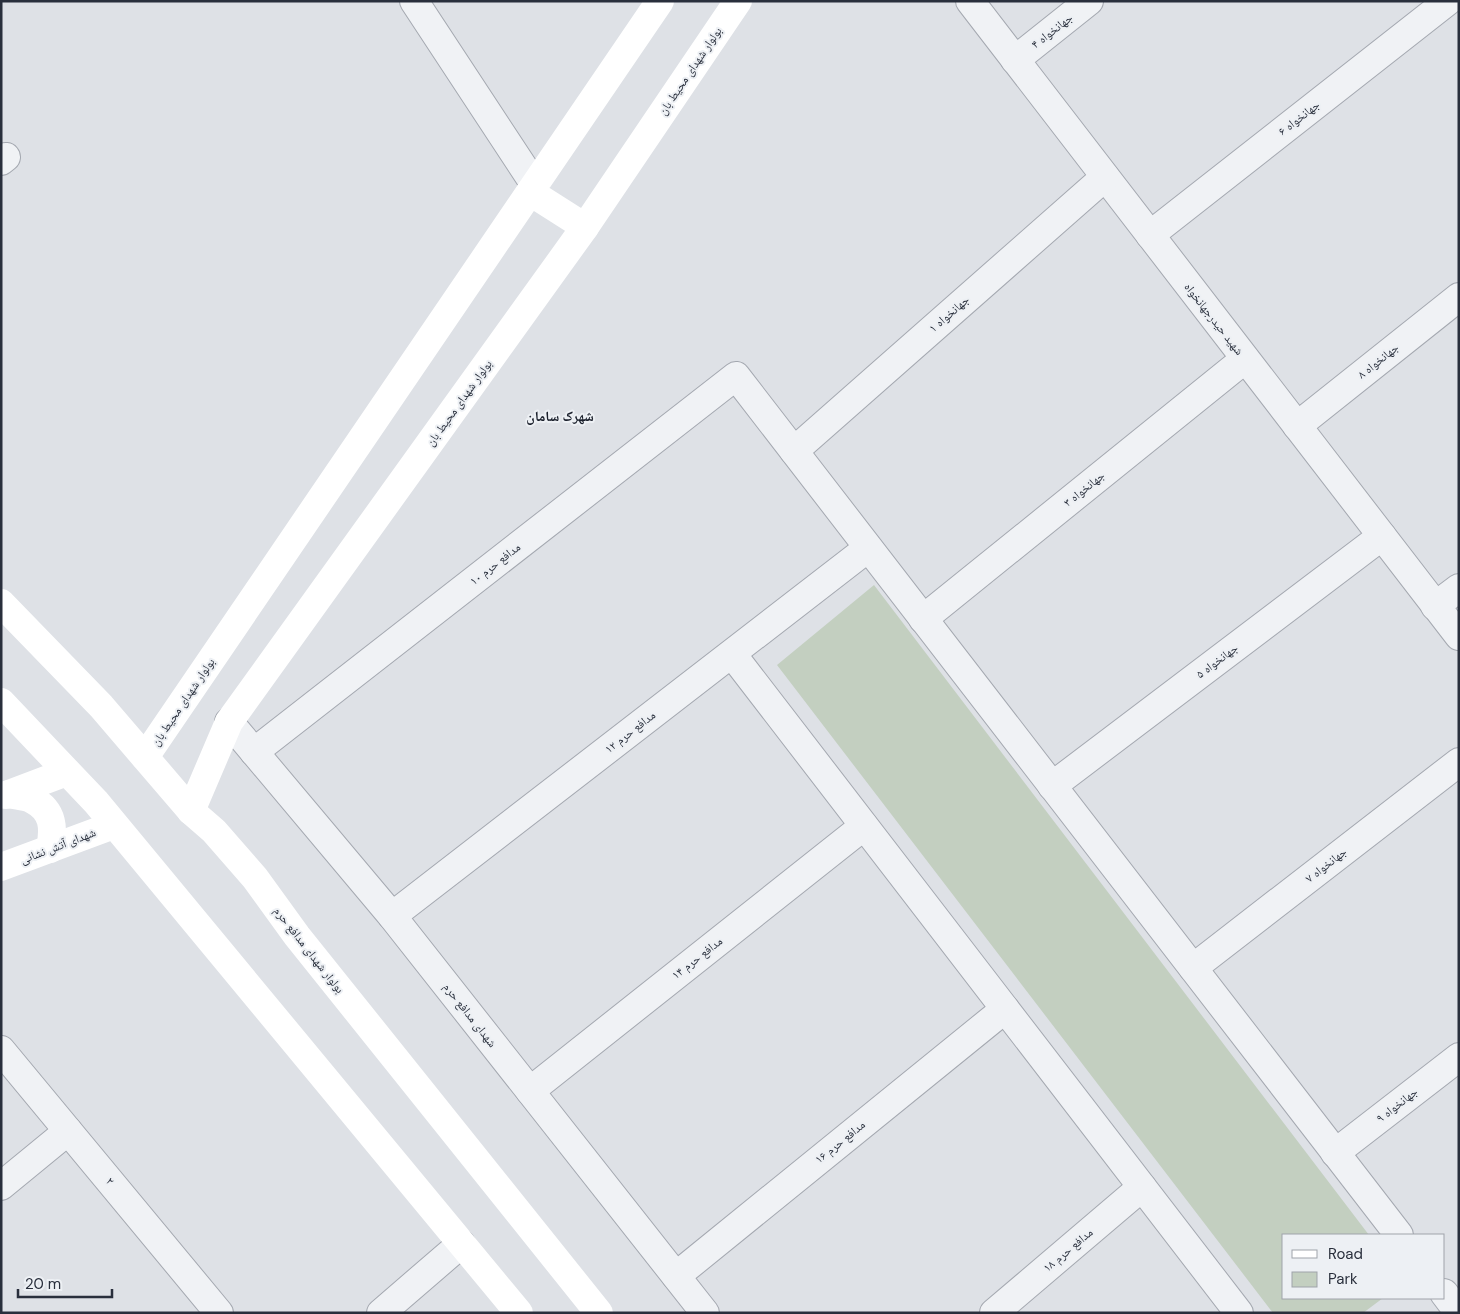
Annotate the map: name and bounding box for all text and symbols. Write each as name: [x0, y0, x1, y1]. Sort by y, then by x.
street label: جهانخواه ۴: [1028, 10, 1076, 52]
street label: بولوار شهدای محیط بان: [655, 24, 725, 118]
street label: جهانخواه ۶: [1275, 97, 1323, 139]
street label: شهید حیدرجهانخواه: [1181, 279, 1247, 359]
street label: جهانخواه ۱: [925, 292, 973, 336]
street label: جهانخواه ۸: [1354, 339, 1402, 382]
street label: بولوار شهدای محیط بان: [422, 357, 496, 449]
district label: شهرک سامان: [526, 407, 594, 425]
street label: جهانخواه ۳: [1060, 467, 1108, 510]
street label: مدافع حرم ۱۰: [466, 539, 524, 589]
street label: جهانخواه ۵: [1193, 640, 1241, 682]
street label: بولوار شهدای محیط بان: [148, 655, 218, 749]
street label: مدافع حرم ۱۲: [601, 707, 659, 757]
street label: شهدای آتش نشانی: [18, 824, 98, 868]
street label: جهانخواه ۷: [1302, 844, 1350, 886]
street label: بولوار شهدای مدافع حرم: [270, 903, 348, 997]
street label: مدافع حرم ۱۴: [668, 933, 726, 983]
street label: شهدای مدافع حرم: [440, 979, 500, 1051]
street label: جهانخواه ۹: [1373, 1084, 1421, 1126]
street label: مدافع حرم ۱۶: [812, 1117, 868, 1167]
street label: ۲: [102, 1174, 118, 1188]
street label: مدافع حرم ۱۸: [1040, 1224, 1096, 1276]
legend: [1282, 1234, 1445, 1299]
text: Road: [1328, 1244, 1363, 1264]
scale bar: [18, 1266, 111, 1298]
text: Park: [1328, 1269, 1358, 1289]
text: 20 m: [25, 1274, 61, 1294]

